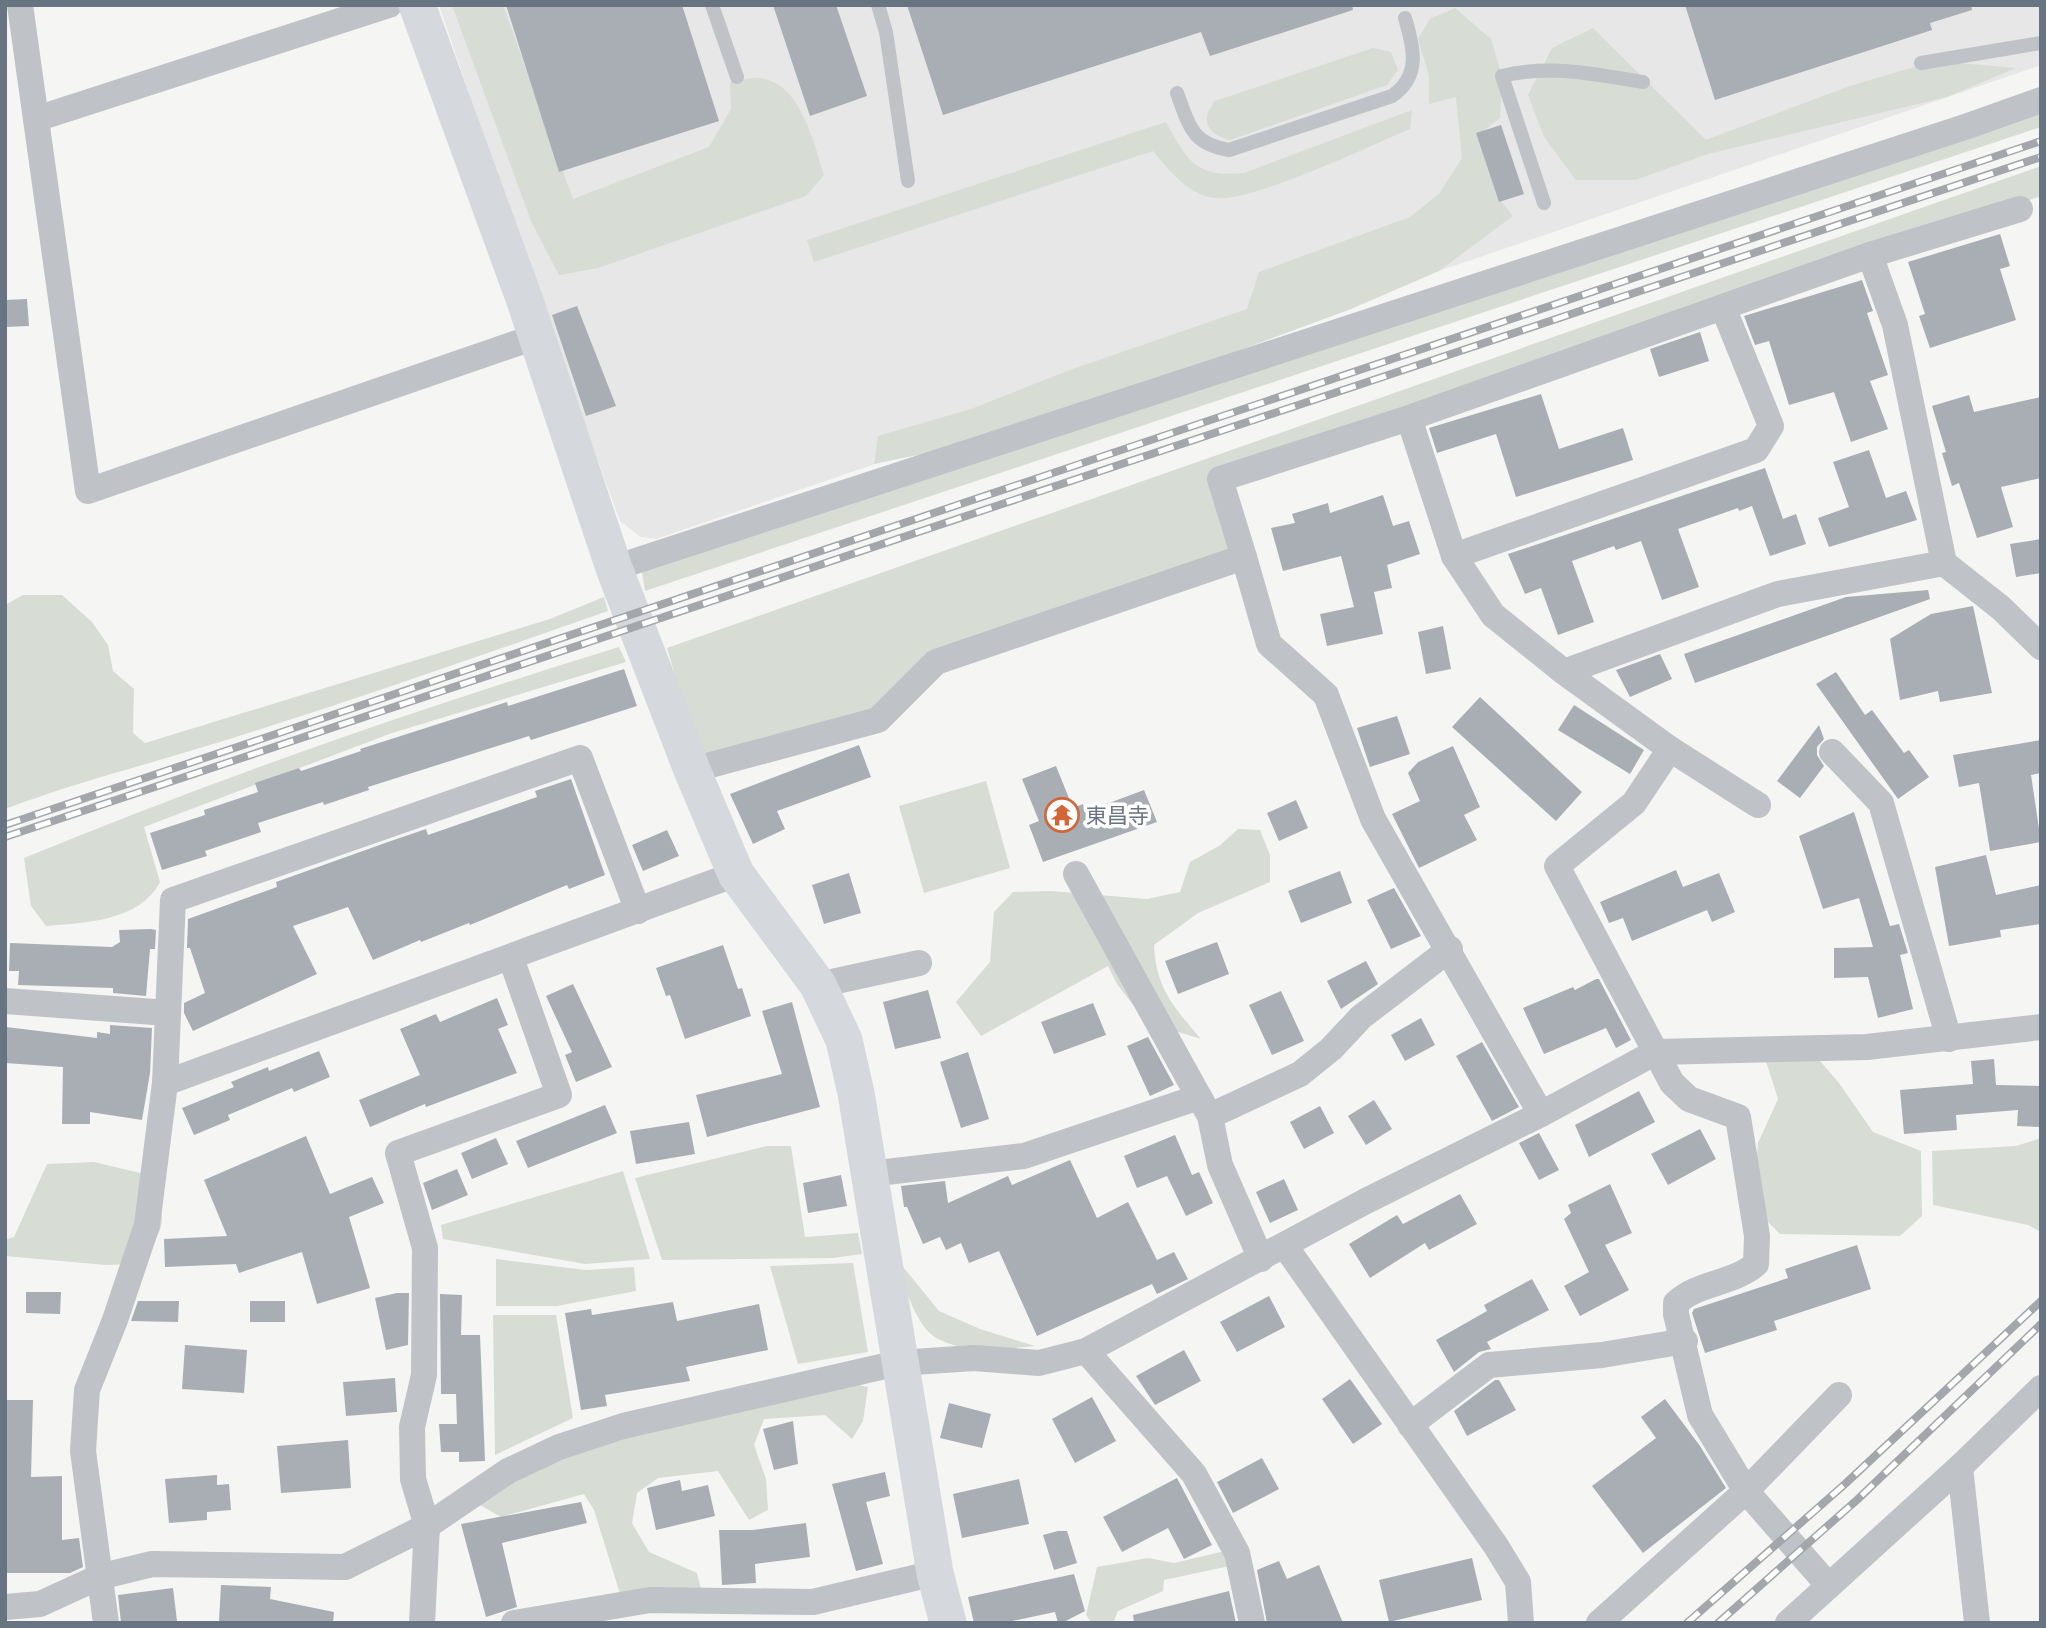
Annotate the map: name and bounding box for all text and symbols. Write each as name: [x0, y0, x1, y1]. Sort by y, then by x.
temple icon: 東昌寺: [1043, 796, 1081, 834]
place label: 東昌寺: [1086, 802, 1149, 829]

